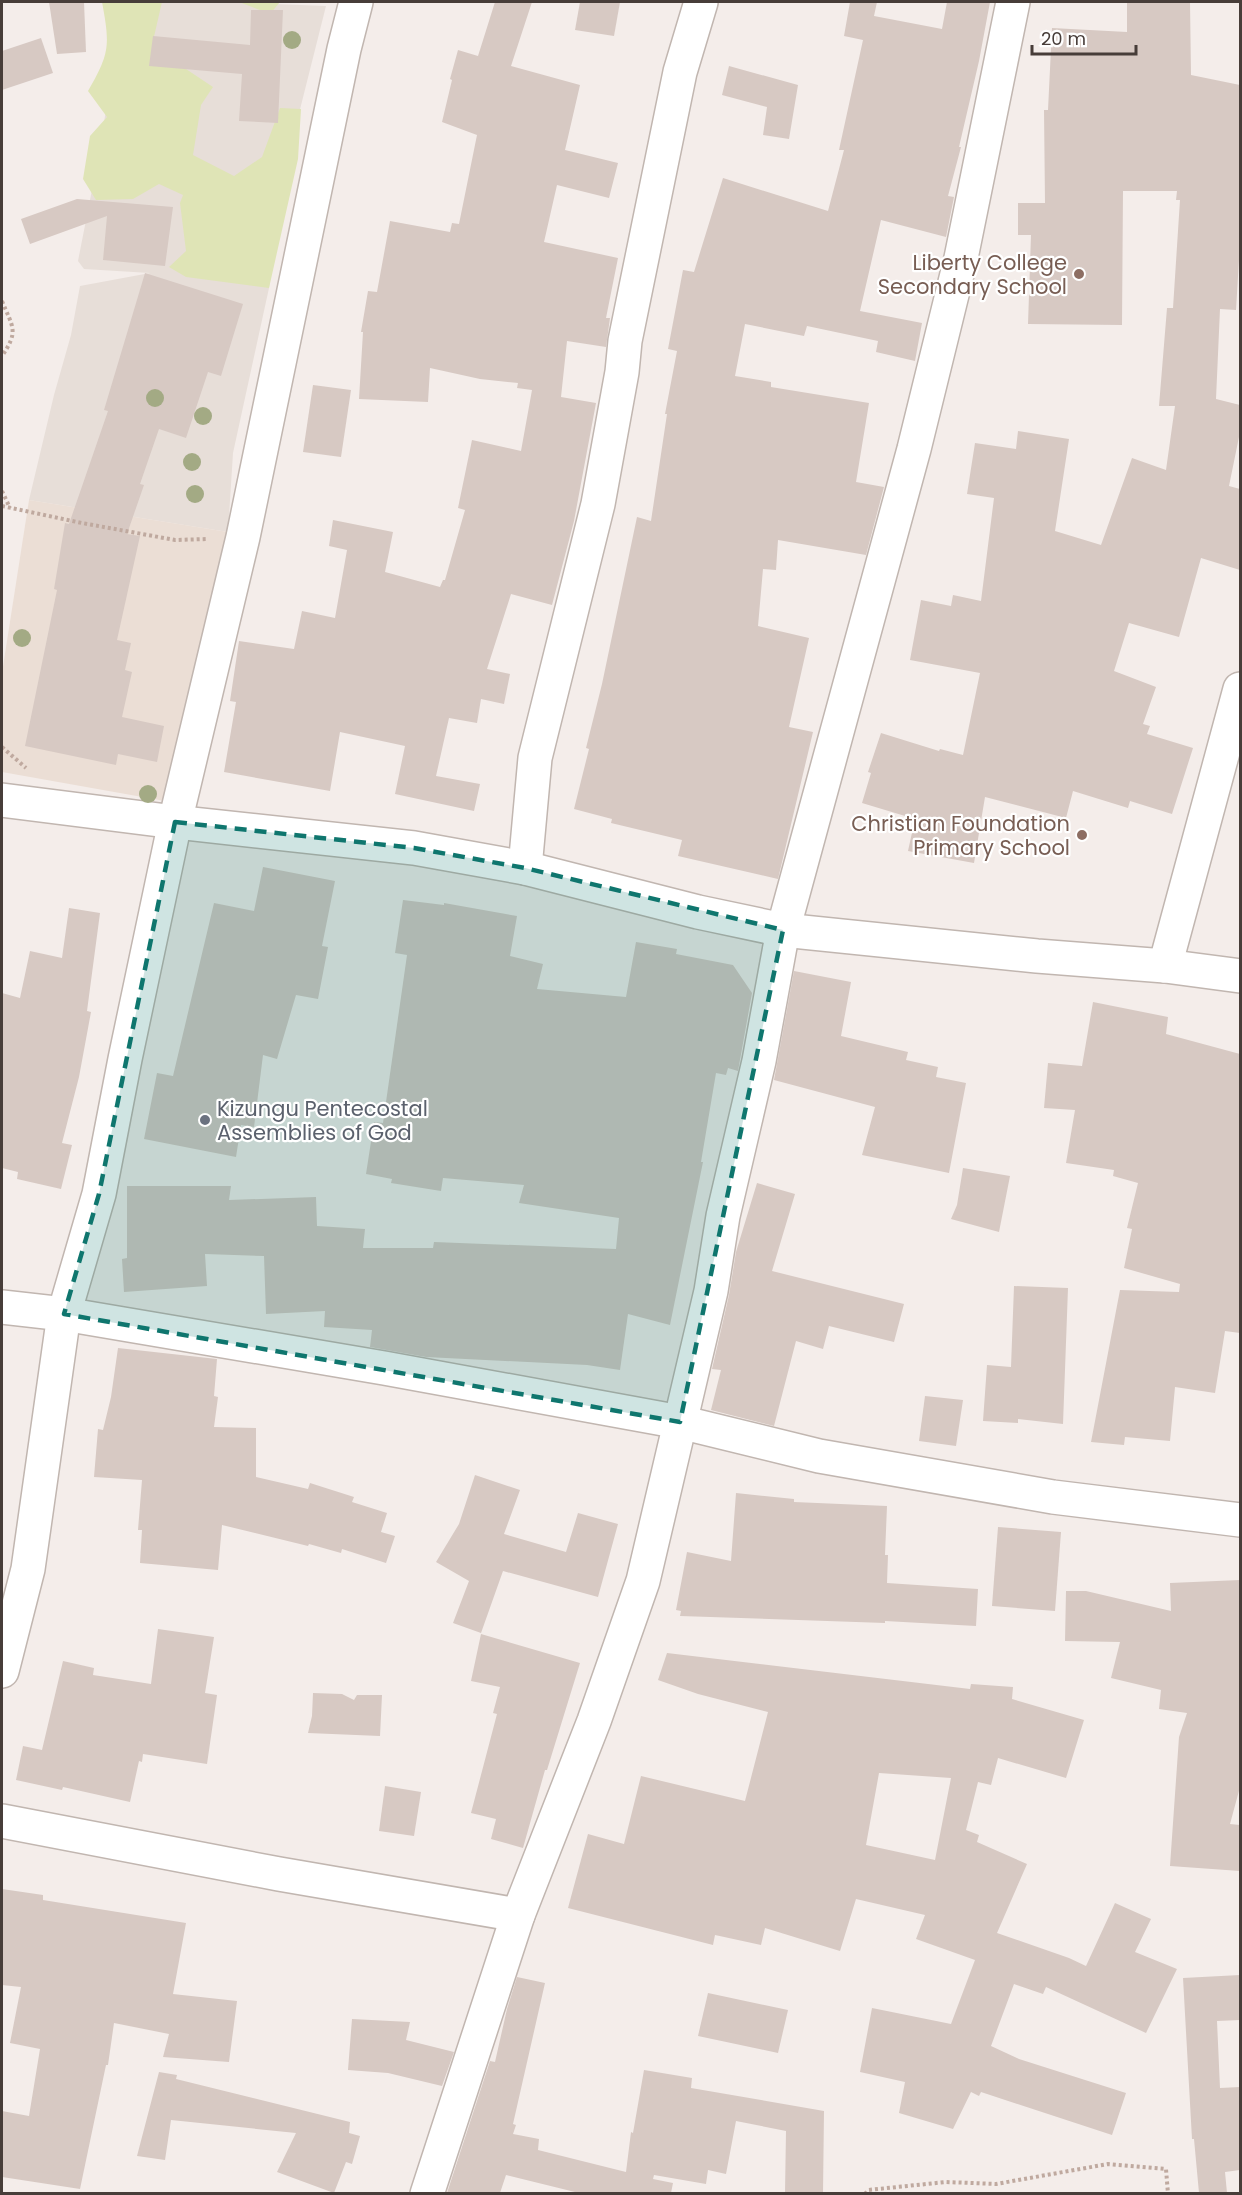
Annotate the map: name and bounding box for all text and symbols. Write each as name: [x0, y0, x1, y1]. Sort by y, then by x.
scale bar: [1032, 18, 1136, 56]
text: 20 m: [1041, 26, 1086, 51]
place label: Liberty College Secondary School: [878, 248, 1067, 301]
marker: Liberty College Secondary School: [1072, 267, 1086, 281]
place label: Christian Foundation Primary School: [851, 809, 1070, 862]
marker: Christian Foundation Primary School: [1075, 828, 1089, 842]
place label: Kizungu Pentecostal Assemblies of God: [217, 1094, 428, 1147]
marker: Kizungu Pentecostal Assemblies of God: [198, 1113, 212, 1127]

